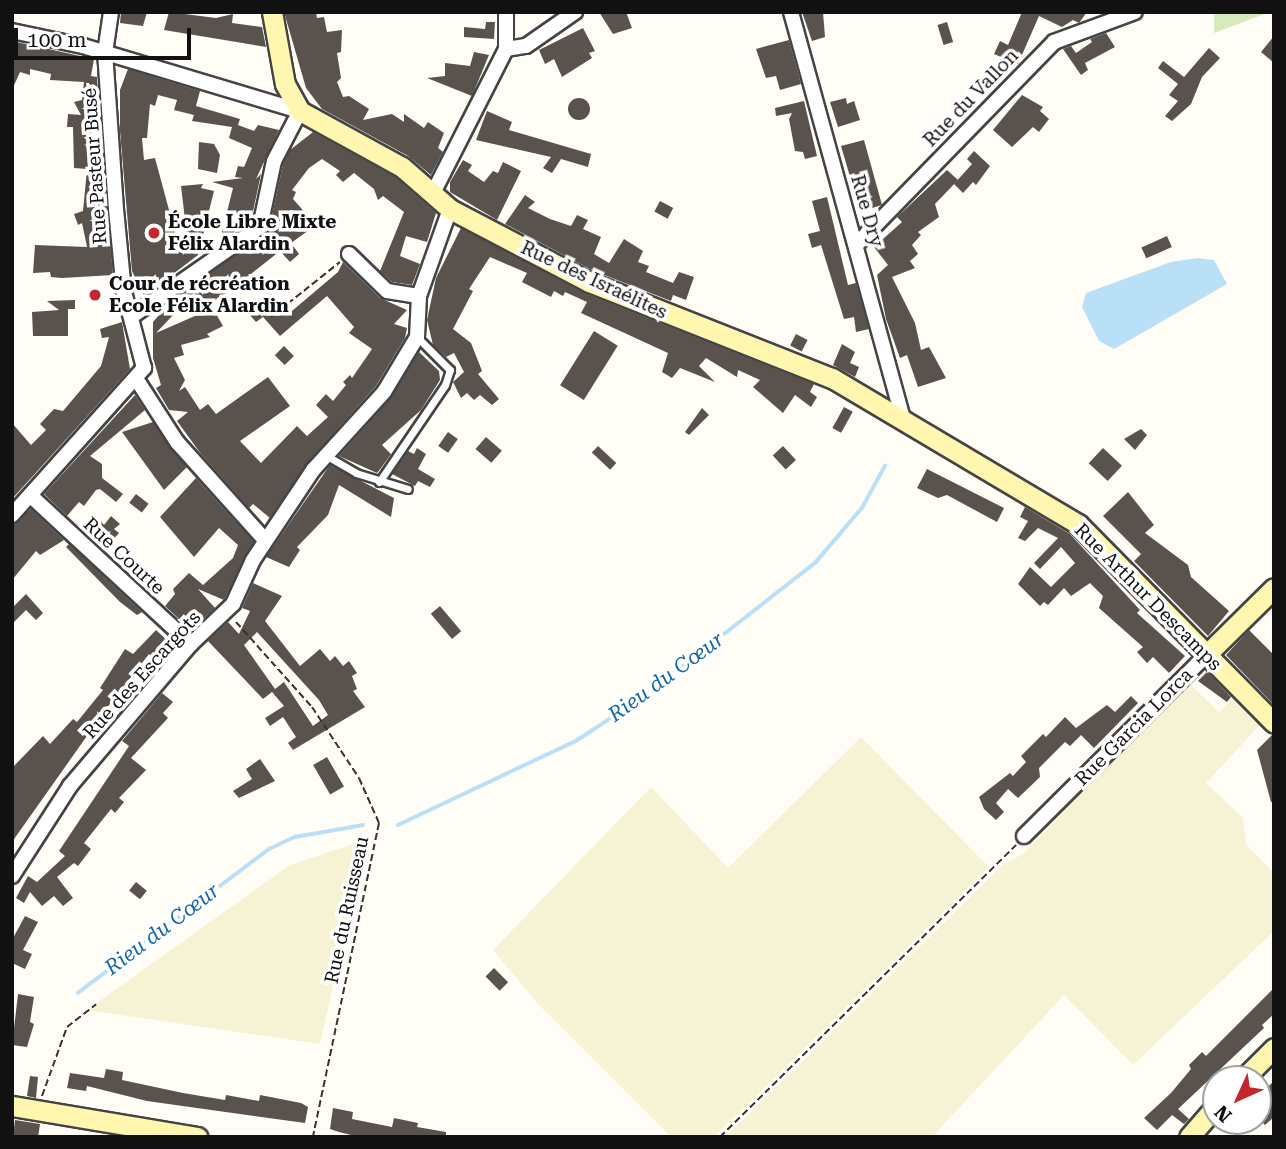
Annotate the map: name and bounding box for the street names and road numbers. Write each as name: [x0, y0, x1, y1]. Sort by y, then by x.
street label: Rue du Vallon: [919, 44, 1023, 152]
street label: Rue Pasteur Busé: [78, 87, 112, 245]
street label: Rue Dry: [846, 172, 888, 250]
street label: Rue des Israélites: [517, 236, 671, 324]
street label: Rue Courte: [79, 513, 169, 599]
street label: Rue Arthur Descamps: [1070, 519, 1226, 675]
street label: Rue des Escargots: [79, 606, 205, 744]
street label: Rue Garcia Lorca: [1071, 664, 1197, 790]
street label: Rue du Ruisseau: [320, 834, 374, 986]

